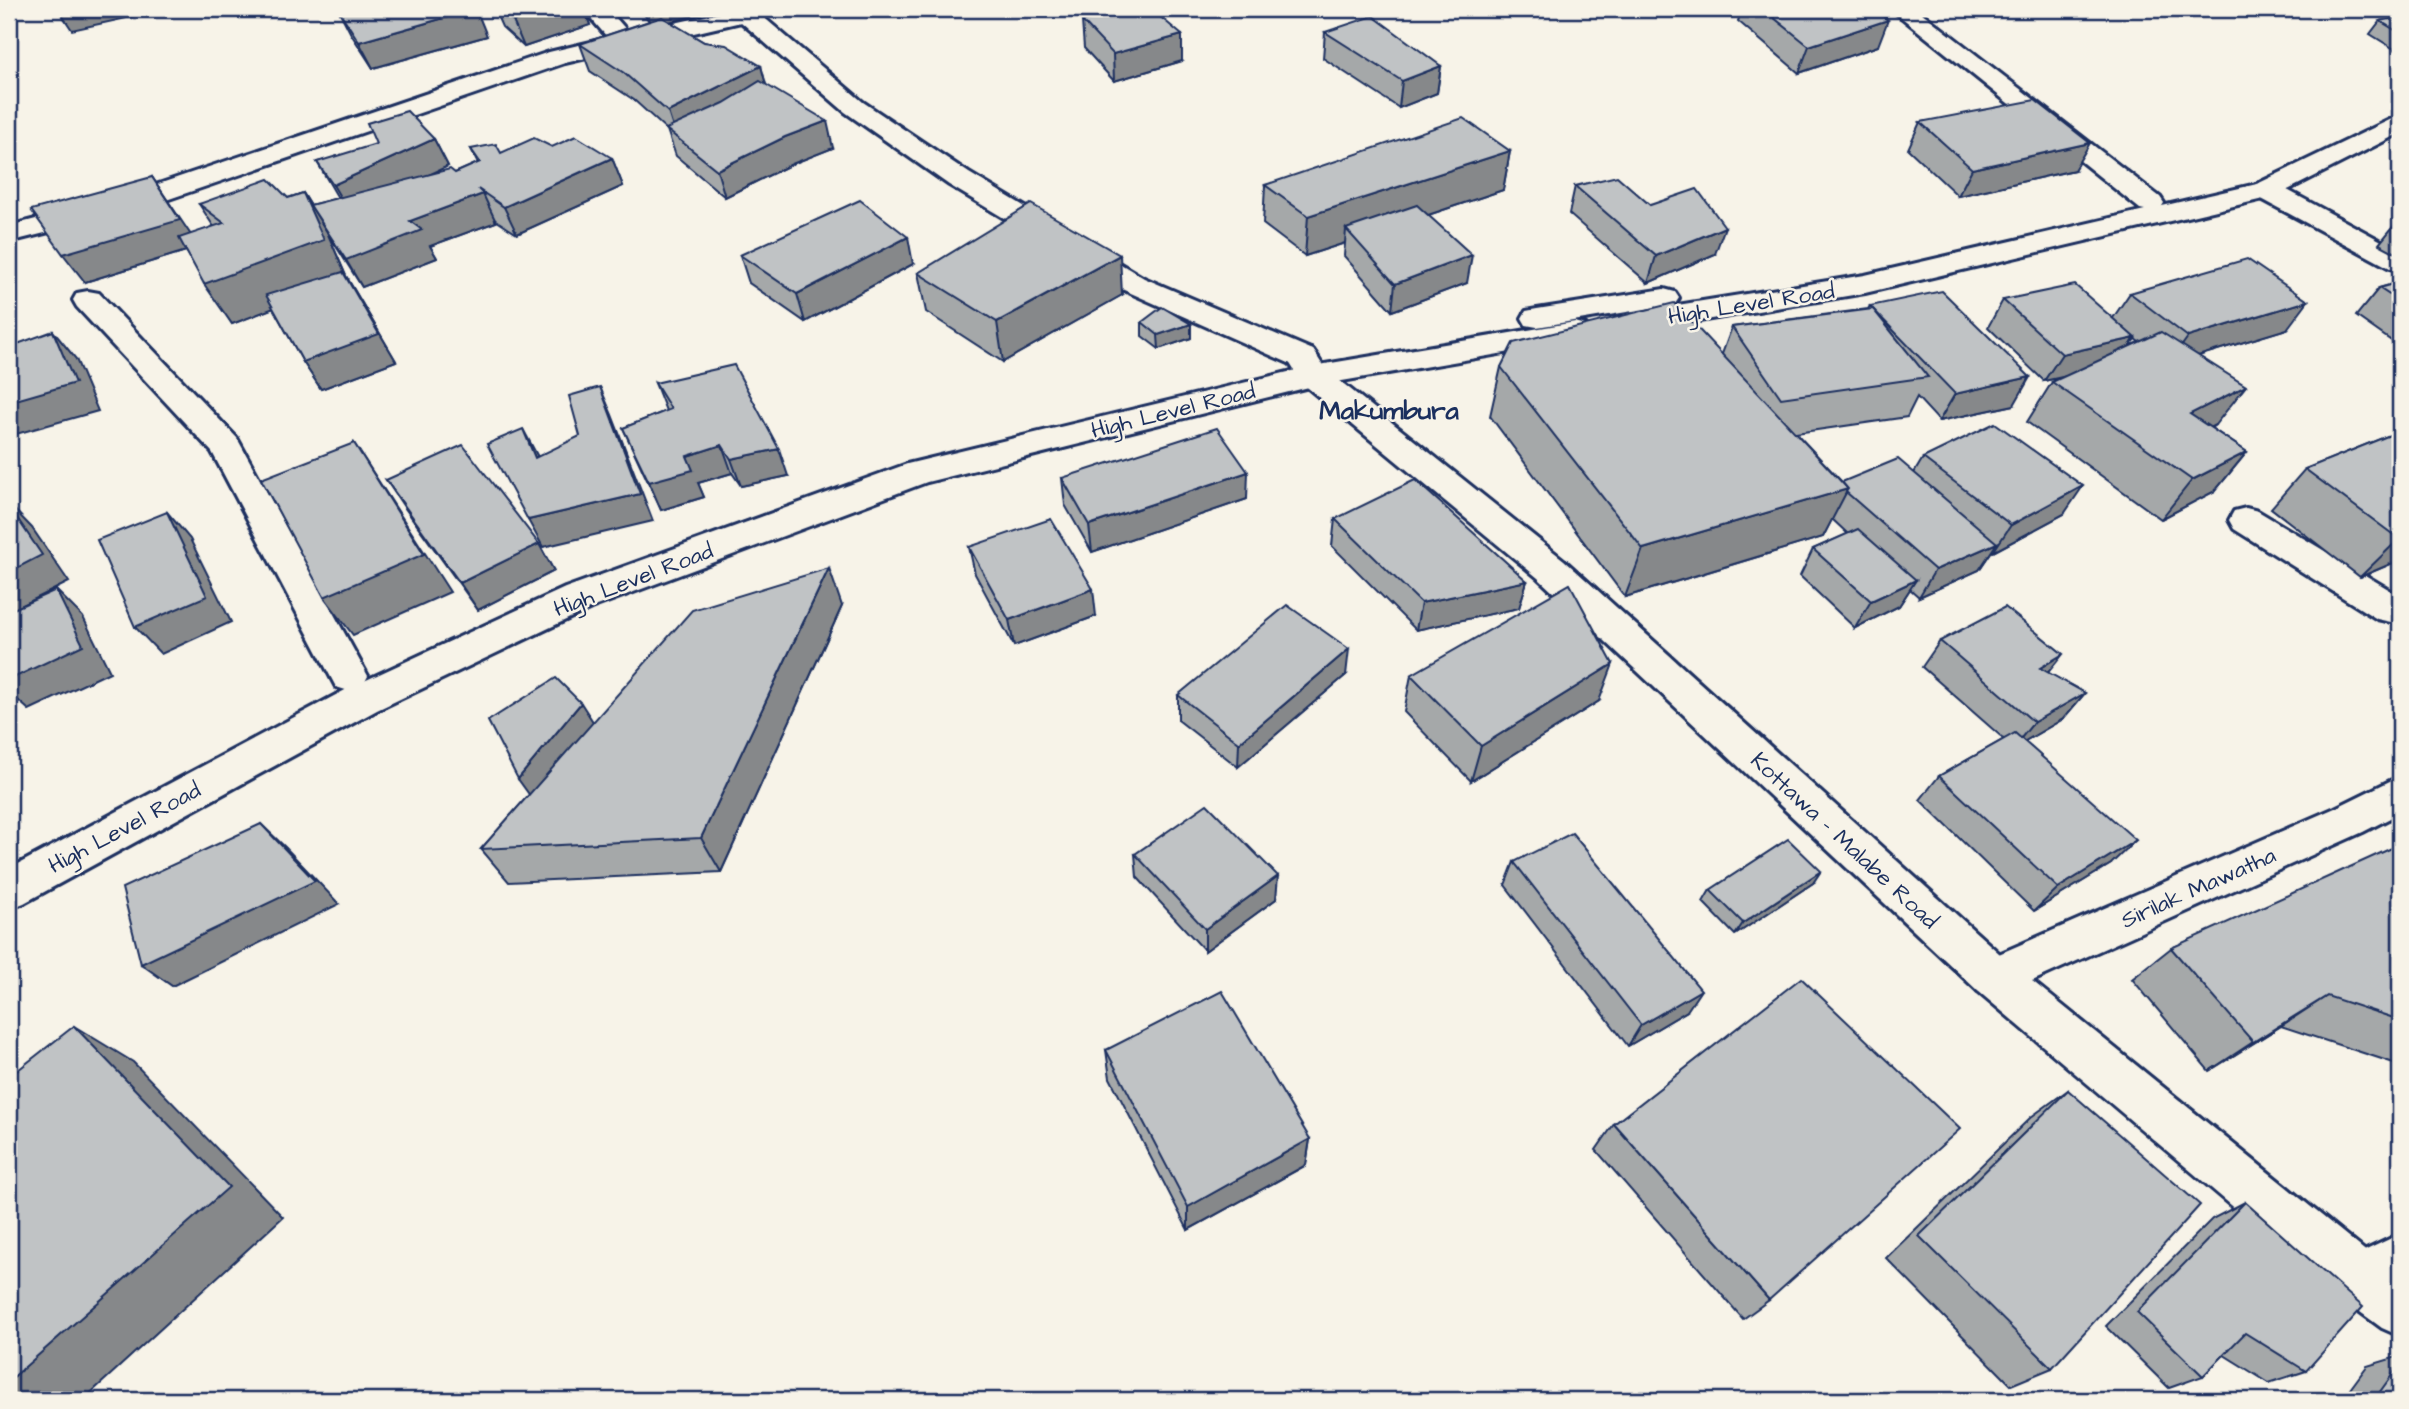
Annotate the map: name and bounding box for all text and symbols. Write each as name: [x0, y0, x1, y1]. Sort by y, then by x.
street label: High Level Road: [1666, 275, 1837, 334]
street label: High Level Road: [1088, 375, 1259, 448]
district label: Makumbura: [1319, 393, 1460, 429]
street label: High Level Road: [549, 535, 718, 626]
street label: Kottawa - Malabe Road: [1743, 745, 1946, 937]
street label: High Level Road: [43, 774, 207, 882]
street label: Sirilak Mawatha: [2116, 839, 2281, 936]

